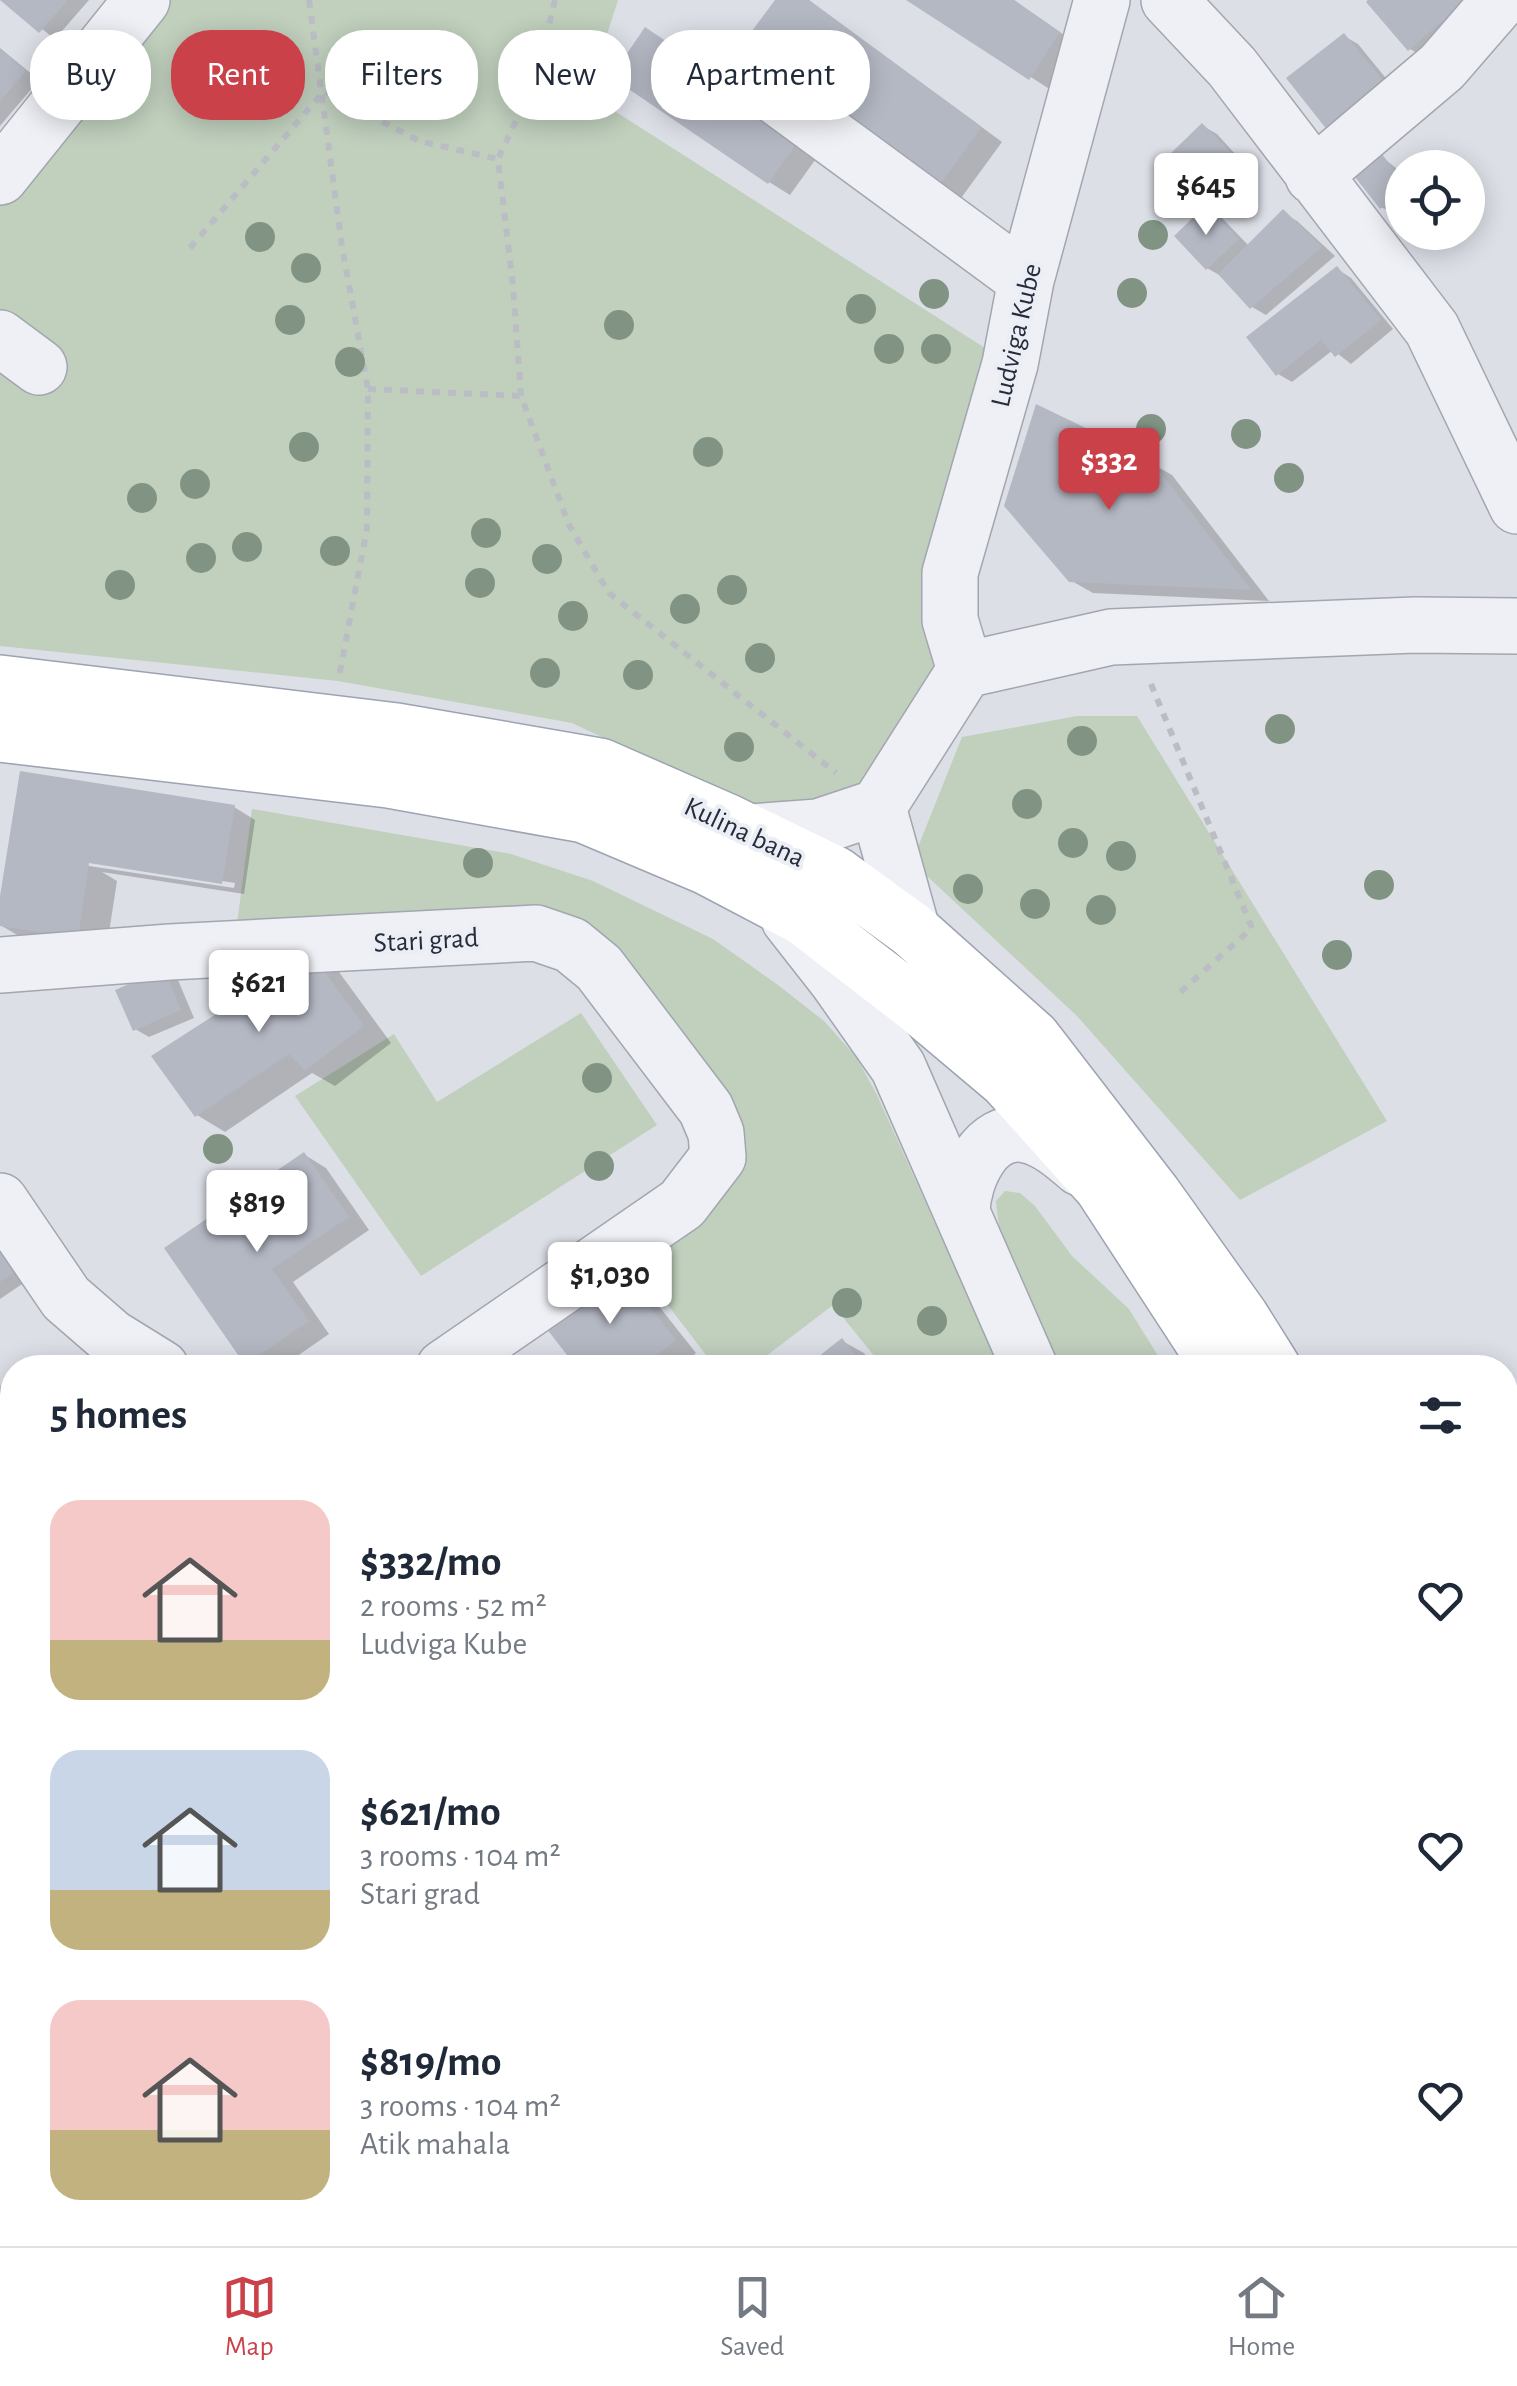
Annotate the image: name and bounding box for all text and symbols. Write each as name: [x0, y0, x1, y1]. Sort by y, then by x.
chip: Buy: [30, 30, 151, 120]
chip: Rent: [171, 30, 305, 120]
chip: Filters: [325, 30, 478, 120]
chip: New: [498, 30, 631, 120]
chip: Apartment: [651, 30, 870, 120]
map controls: [1385, 150, 1485, 250]
button: locate: [1385, 150, 1485, 250]
pin: $645: [1147, 153, 1265, 238]
text: $645: [1176, 169, 1236, 201]
street label: Ludviga Kube: [987, 261, 1047, 410]
pin: $332: [1050, 428, 1168, 513]
text: $332: [1080, 444, 1138, 476]
street label: Kulina bana: [680, 793, 809, 873]
street label: Stari grad: [373, 924, 479, 958]
pin: $621: [200, 950, 318, 1035]
text: $621: [231, 966, 287, 998]
pin: $819: [198, 1170, 316, 1255]
text: $819: [228, 1186, 286, 1218]
pin: $1,030: [529, 1242, 691, 1327]
text: $1,030: [570, 1258, 650, 1290]
icon: filters: [1413, 1388, 1468, 1443]
text: 5 homes: [50, 1394, 187, 1436]
icon: home: [130, 1540, 250, 1660]
text: $332/mo: [360, 1541, 501, 1583]
icon: heart: [1413, 1573, 1468, 1628]
text: 2 rooms · 52 m²: [360, 1590, 547, 1622]
text: Ludviga Kube: [360, 1628, 527, 1660]
icon: home: [130, 1790, 250, 1910]
text: $621/mo: [360, 1791, 501, 1833]
icon: heart: [1413, 1823, 1468, 1878]
text: 3 rooms · 104 m²: [360, 1840, 561, 1872]
text: Stari grad: [360, 1878, 480, 1910]
icon: home: [130, 2040, 250, 2160]
text: $819/mo: [360, 2041, 502, 2083]
icon: heart: [1413, 2073, 1468, 2128]
text: 3 rooms · 104 m²: [360, 2090, 561, 2122]
text: Atik mahala: [360, 2128, 510, 2160]
tab: Map: [222, 2270, 277, 2364]
tab: Saved: [720, 2270, 784, 2364]
tab: Home: [1228, 2270, 1295, 2364]

